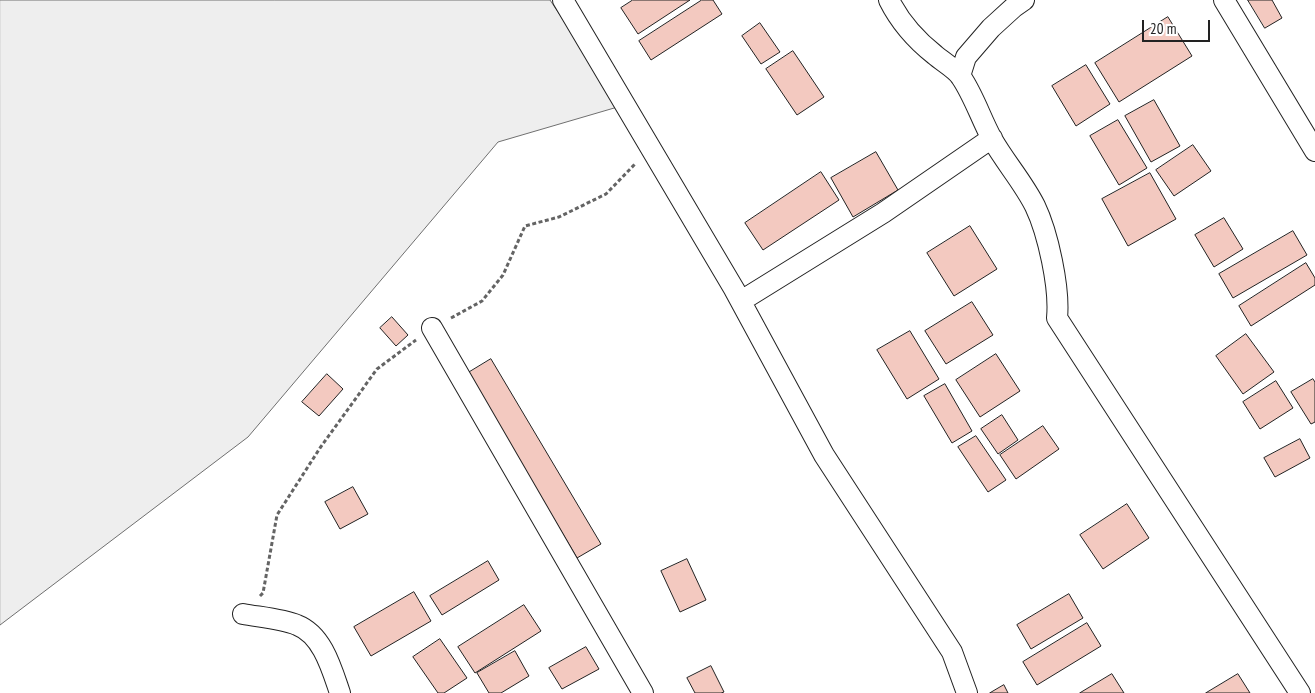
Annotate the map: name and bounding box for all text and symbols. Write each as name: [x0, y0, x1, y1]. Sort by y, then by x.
scale bar: [1145, 10, 1212, 42]
text: 20 m: [1150, 19, 1176, 38]

